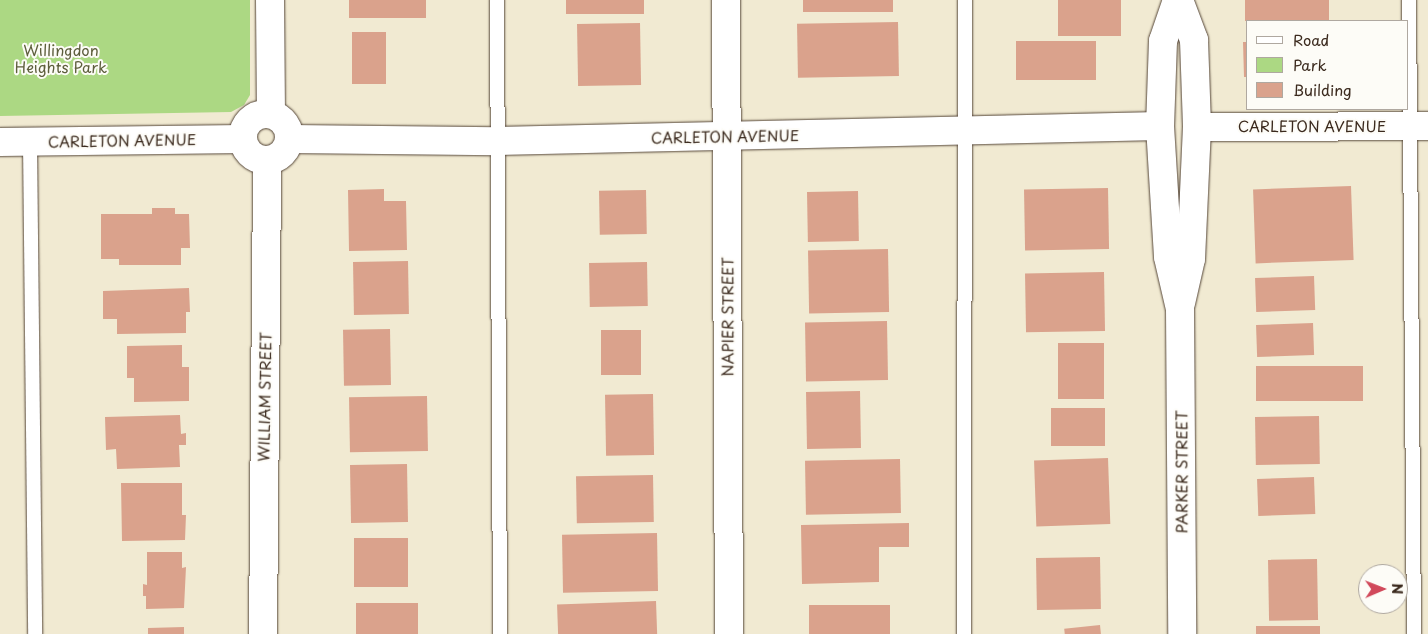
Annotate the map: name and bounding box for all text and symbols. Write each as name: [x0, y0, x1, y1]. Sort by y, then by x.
legend: [1246, 20, 1408, 110]
text: Road: [1293, 28, 1329, 51]
park label: Willingdon Heights Park: [15, 40, 107, 75]
text: Park: [1293, 53, 1327, 76]
text: Building: [1293, 78, 1352, 101]
street label: CARLETON AVENUE: [1237, 117, 1387, 135]
street label: CARLETON AVENUE: [649, 126, 801, 146]
street label: CARLETON AVENUE: [46, 130, 198, 150]
street label: NAPIER STREET: [718, 256, 736, 378]
street label: WILLIAM STREET: [254, 331, 274, 463]
street label: PARKER STREET: [1172, 409, 1190, 535]
north arrow: [1358, 564, 1408, 614]
text: N: [1387, 583, 1408, 594]

